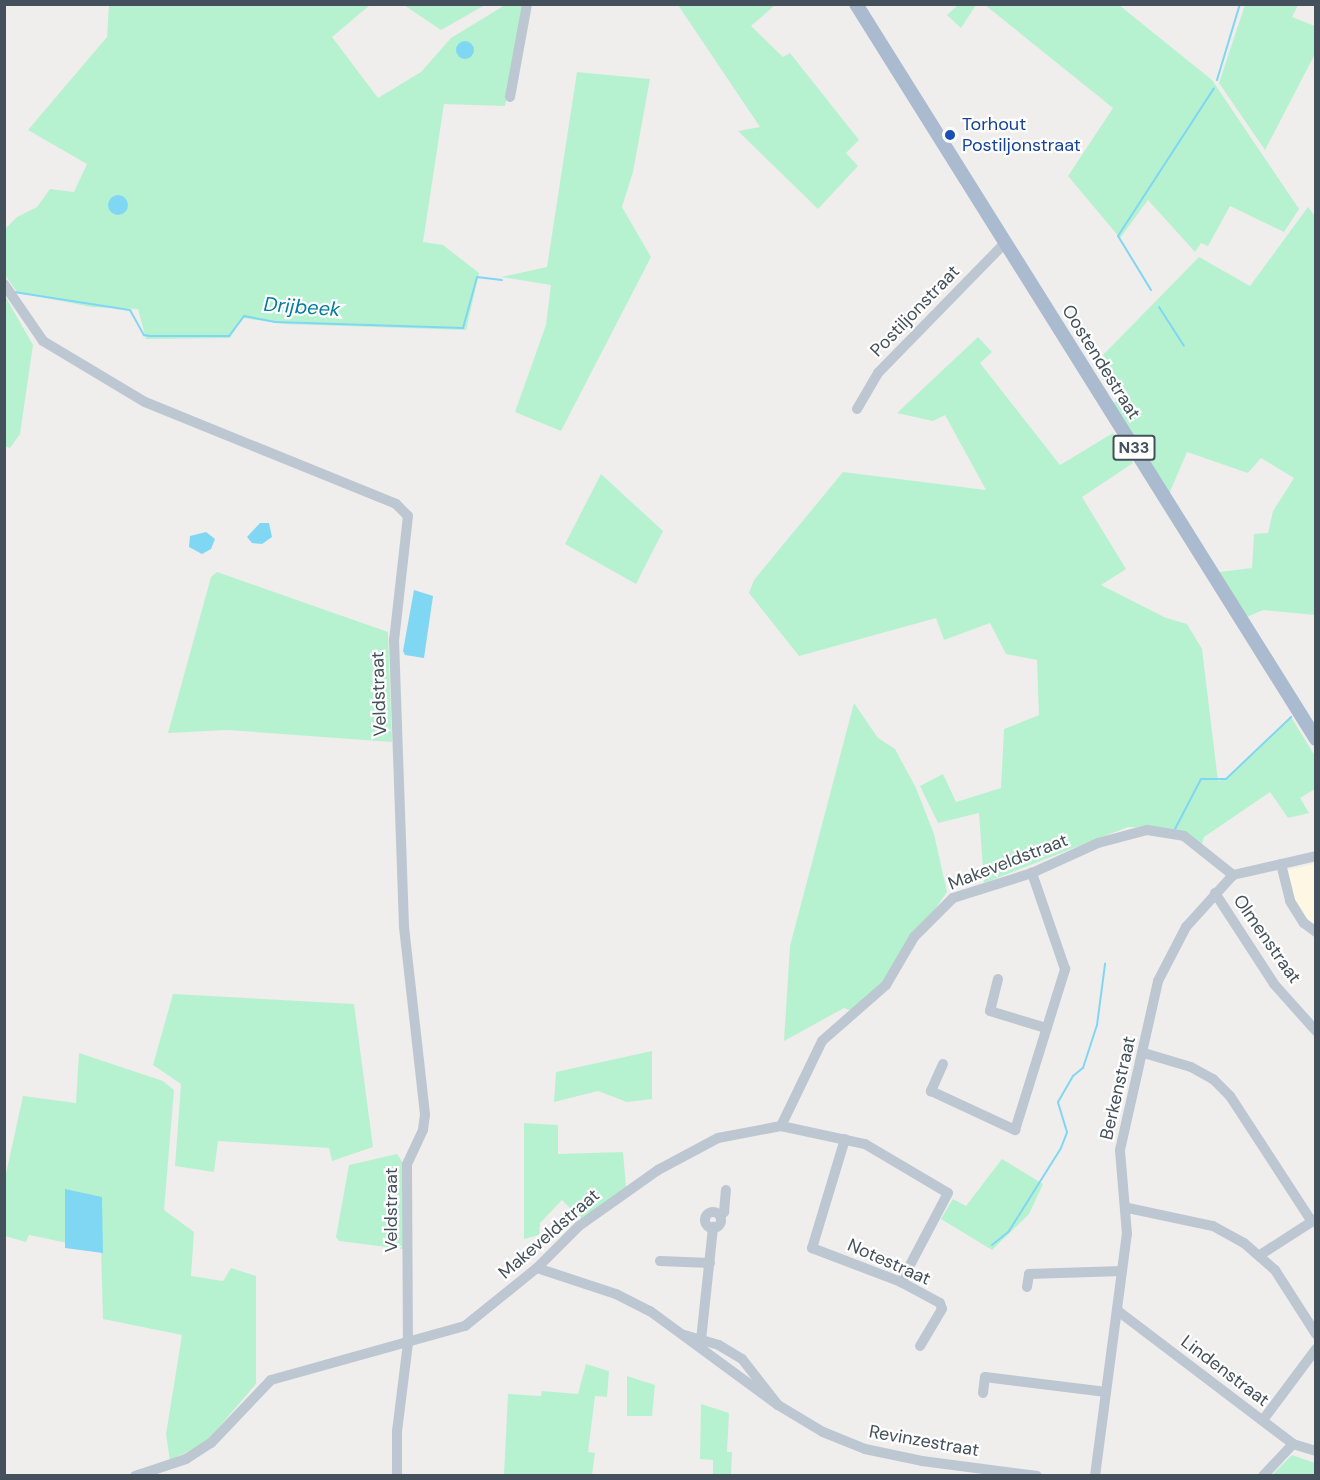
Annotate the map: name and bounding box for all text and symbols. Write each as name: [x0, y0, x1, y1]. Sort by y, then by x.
place label: Torhout Postiljonstraat: [962, 114, 1081, 156]
marker: Torhout Postiljonstraat: [943, 128, 957, 142]
street label: Postiljonstraat: [866, 261, 964, 361]
water label: Drijbeek: [263, 292, 341, 322]
street label: Oostendestraat: [1057, 301, 1145, 423]
road number: N33: [1112, 435, 1156, 461]
street label: Veldstraat: [367, 651, 391, 737]
street label: Makeveldstraat: [945, 829, 1071, 895]
street label: Olmenstraat: [1229, 891, 1305, 987]
street label: Berkenstraat: [1096, 1034, 1140, 1142]
street label: Veldstraat: [380, 1167, 402, 1253]
street label: Makeveldstraat: [494, 1184, 604, 1284]
street label: Notestraat: [844, 1234, 934, 1290]
street label: Lindenstraat: [1177, 1331, 1273, 1411]
street label: Revinzestraat: [867, 1421, 981, 1461]

